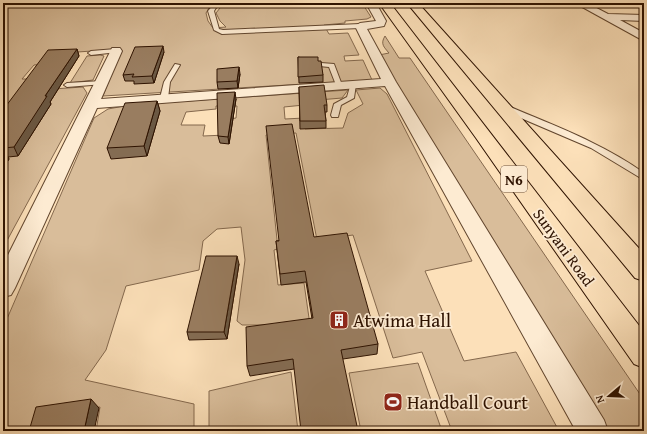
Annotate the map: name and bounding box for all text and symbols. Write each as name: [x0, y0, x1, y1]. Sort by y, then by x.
road number: N6: [501, 166, 527, 192]
street label: Sunyani Road: [527, 203, 601, 291]
place label: Atwima Hall: [353, 306, 451, 334]
building icon: Atwima Hall: [328, 309, 350, 331]
north arrow: [589, 376, 629, 416]
place label: Handball Court: [407, 388, 528, 416]
sports icon: Handball Court: [382, 391, 404, 413]
text: N: [591, 393, 608, 405]

